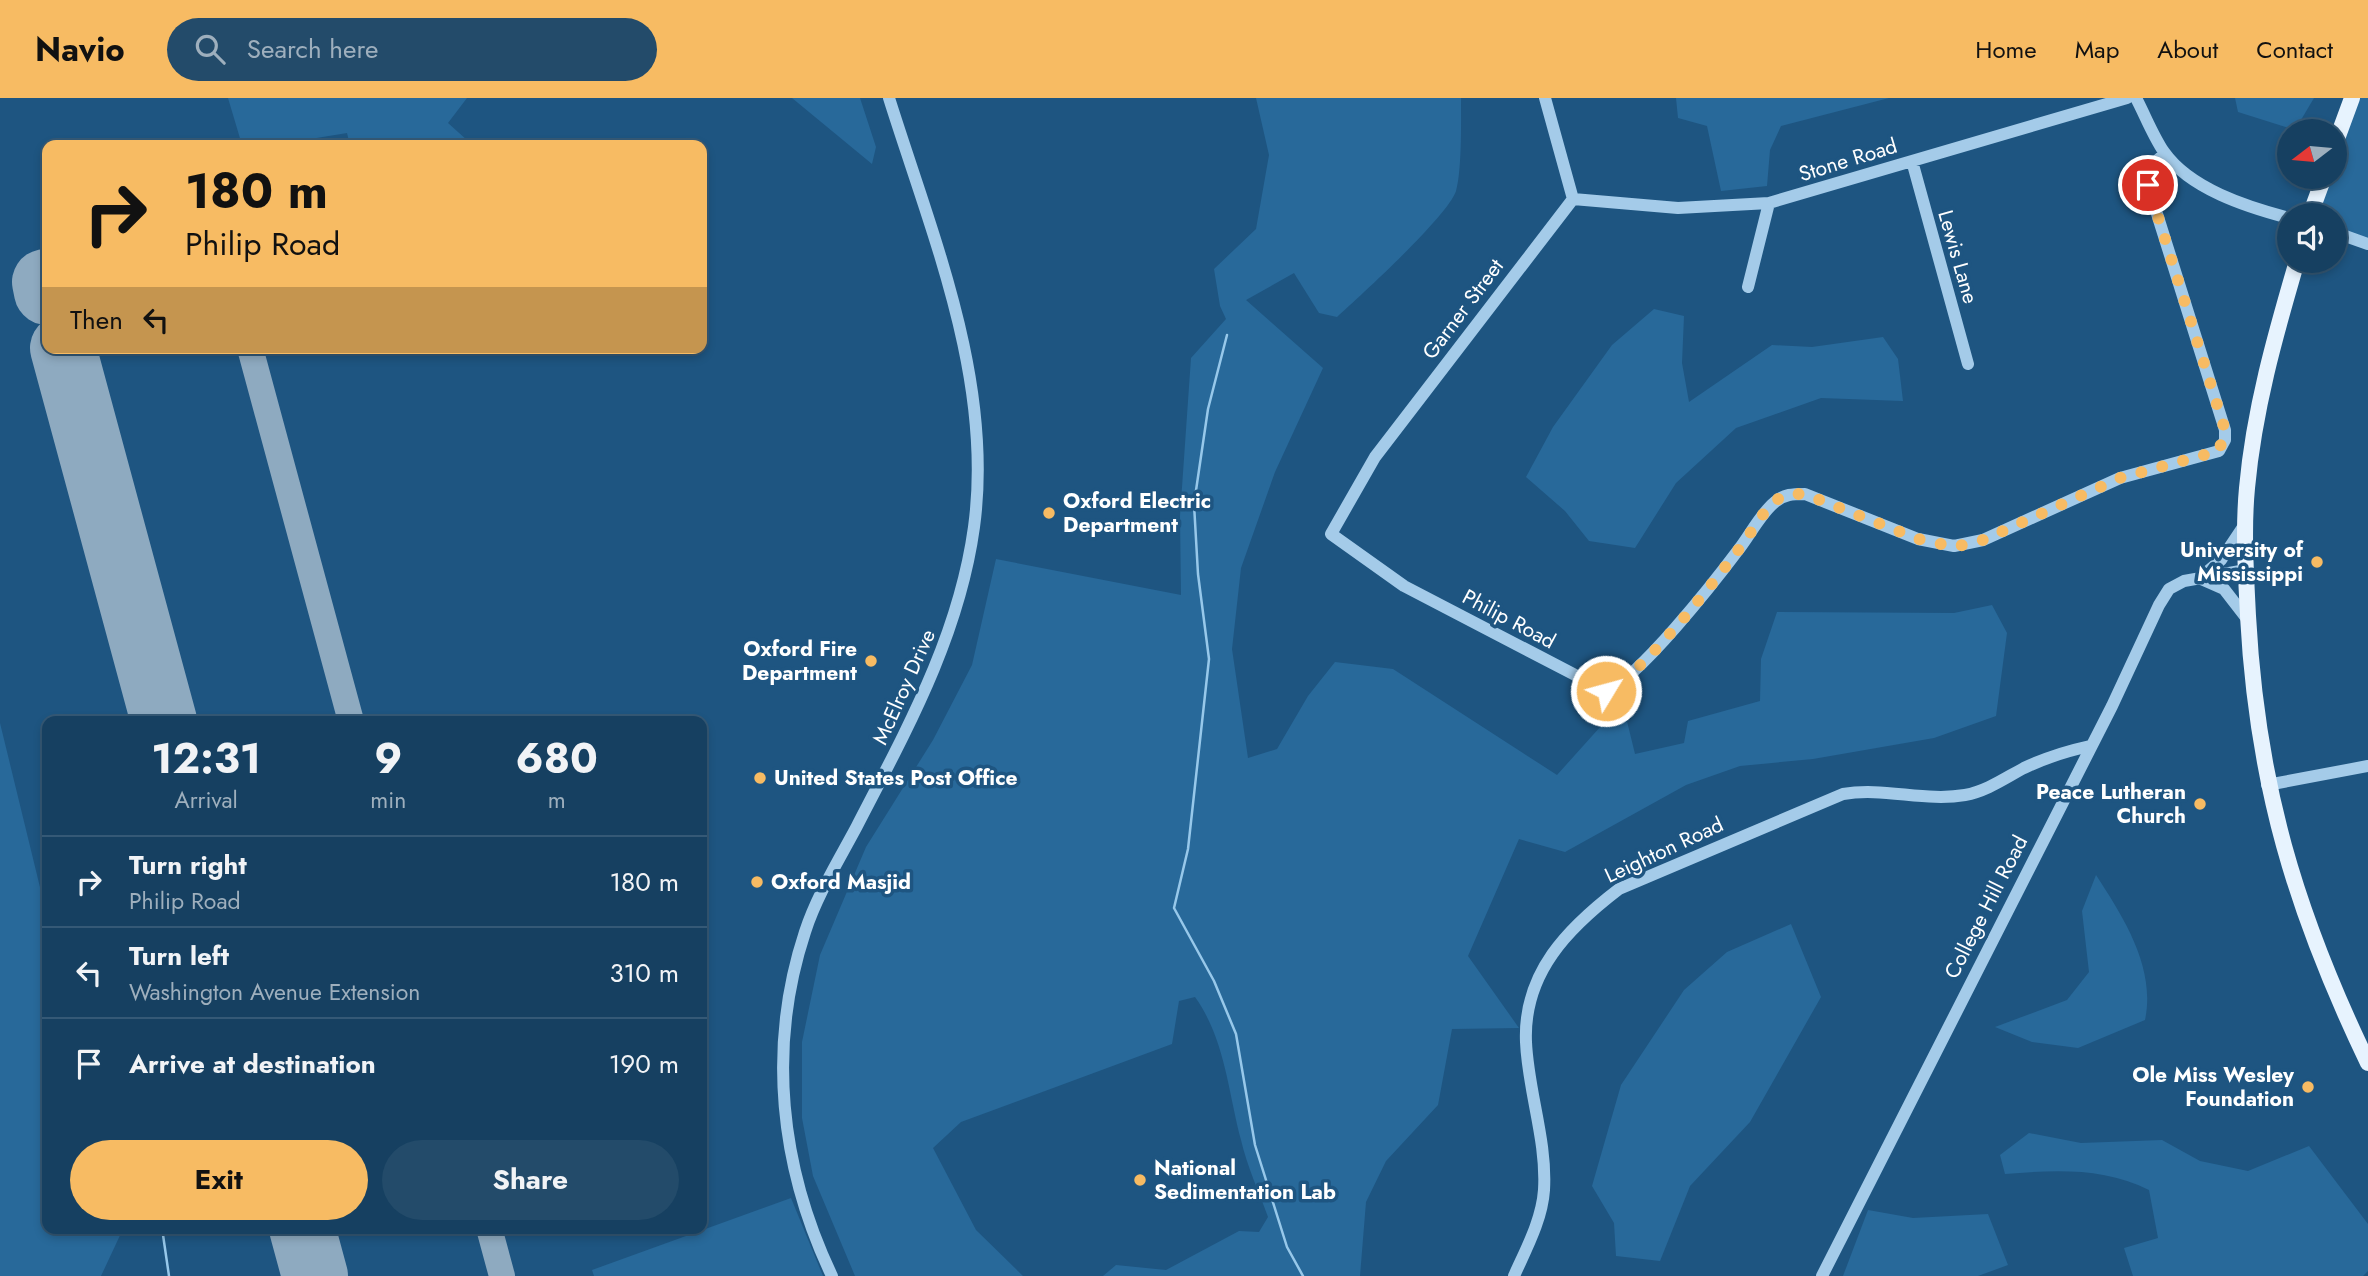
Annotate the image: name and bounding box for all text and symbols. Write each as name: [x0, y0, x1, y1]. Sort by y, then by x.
search box: [167, 18, 657, 81]
text: Navio: [35, 26, 125, 73]
icon: search: [191, 30, 229, 68]
text: Search here: [247, 30, 378, 68]
text: Home: [1975, 32, 2037, 67]
text: Map: [2075, 32, 2119, 67]
text: About: [2157, 32, 2218, 67]
text: Contact: [2256, 32, 2333, 67]
north arrow: [2277, 119, 2347, 189]
map controls: [2277, 119, 2347, 273]
street label: Stone Road: [1795, 131, 1901, 189]
pin: [2118, 155, 2178, 215]
text: 180 m: [185, 156, 328, 226]
icon: arrive: [2129, 166, 2167, 204]
icon: right: [70, 168, 161, 259]
button: sound: [2277, 203, 2347, 273]
street label: Lewis Lane: [1930, 207, 1986, 307]
text: Philip Road: [185, 221, 340, 267]
street label: Garner Street: [1415, 252, 1511, 366]
text: Then: [70, 301, 123, 339]
icon: left: [137, 301, 175, 339]
place label: Oxford Electric Department: [1063, 486, 1211, 540]
marker: Oxford Electric Department: [1041, 505, 1057, 521]
place label: University of Mississippi: [2180, 535, 2304, 589]
marker: University of Mississippi: [2309, 554, 2325, 570]
street label: Philip Road: [1457, 582, 1561, 656]
street label: McElroy Drive: [865, 624, 943, 750]
place label: Oxford Fire Department: [742, 634, 857, 688]
marker: Oxford Fire Department: [863, 653, 879, 669]
position arrow: [1569, 654, 1643, 728]
text: 12:31: [151, 728, 261, 789]
text: 9: [374, 728, 402, 789]
text: 680: [516, 728, 598, 789]
place label: United States Post Office: [774, 763, 1018, 793]
marker: United States Post Office: [752, 770, 768, 786]
place label: Peace Lutheran Church: [2036, 777, 2186, 831]
text: Arrival: [174, 783, 238, 817]
text: min: [370, 783, 406, 817]
text: m: [548, 783, 566, 817]
marker: Peace Lutheran Church: [2192, 796, 2208, 812]
street label: Leighton Road: [1600, 809, 1728, 891]
street label: College Hill Road: [1937, 830, 2035, 984]
text: Turn right: [129, 846, 247, 884]
icon: right: [70, 863, 108, 901]
text: 180 m: [609, 863, 679, 901]
place label: Oxford Masjid: [771, 867, 911, 897]
marker: Oxford Masjid: [749, 874, 765, 890]
text: Philip Road: [129, 884, 241, 918]
text: Turn left: [129, 937, 229, 975]
icon: left: [70, 954, 108, 992]
text: 310 m: [609, 954, 679, 992]
text: Washington Avenue Extension: [129, 975, 420, 1009]
icon: arrive: [70, 1045, 108, 1083]
text: Arrive at destination: [129, 1045, 376, 1083]
text: 190 m: [609, 1045, 679, 1083]
place label: Ole Miss Wesley Foundation: [2132, 1060, 2295, 1114]
marker: Ole Miss Wesley Foundation: [2300, 1079, 2316, 1095]
button: Exit: [70, 1140, 368, 1220]
button: Share: [382, 1140, 679, 1220]
place label: National Sedimentation Lab: [1154, 1153, 1336, 1207]
marker: National Sedimentation Lab: [1132, 1172, 1148, 1188]

